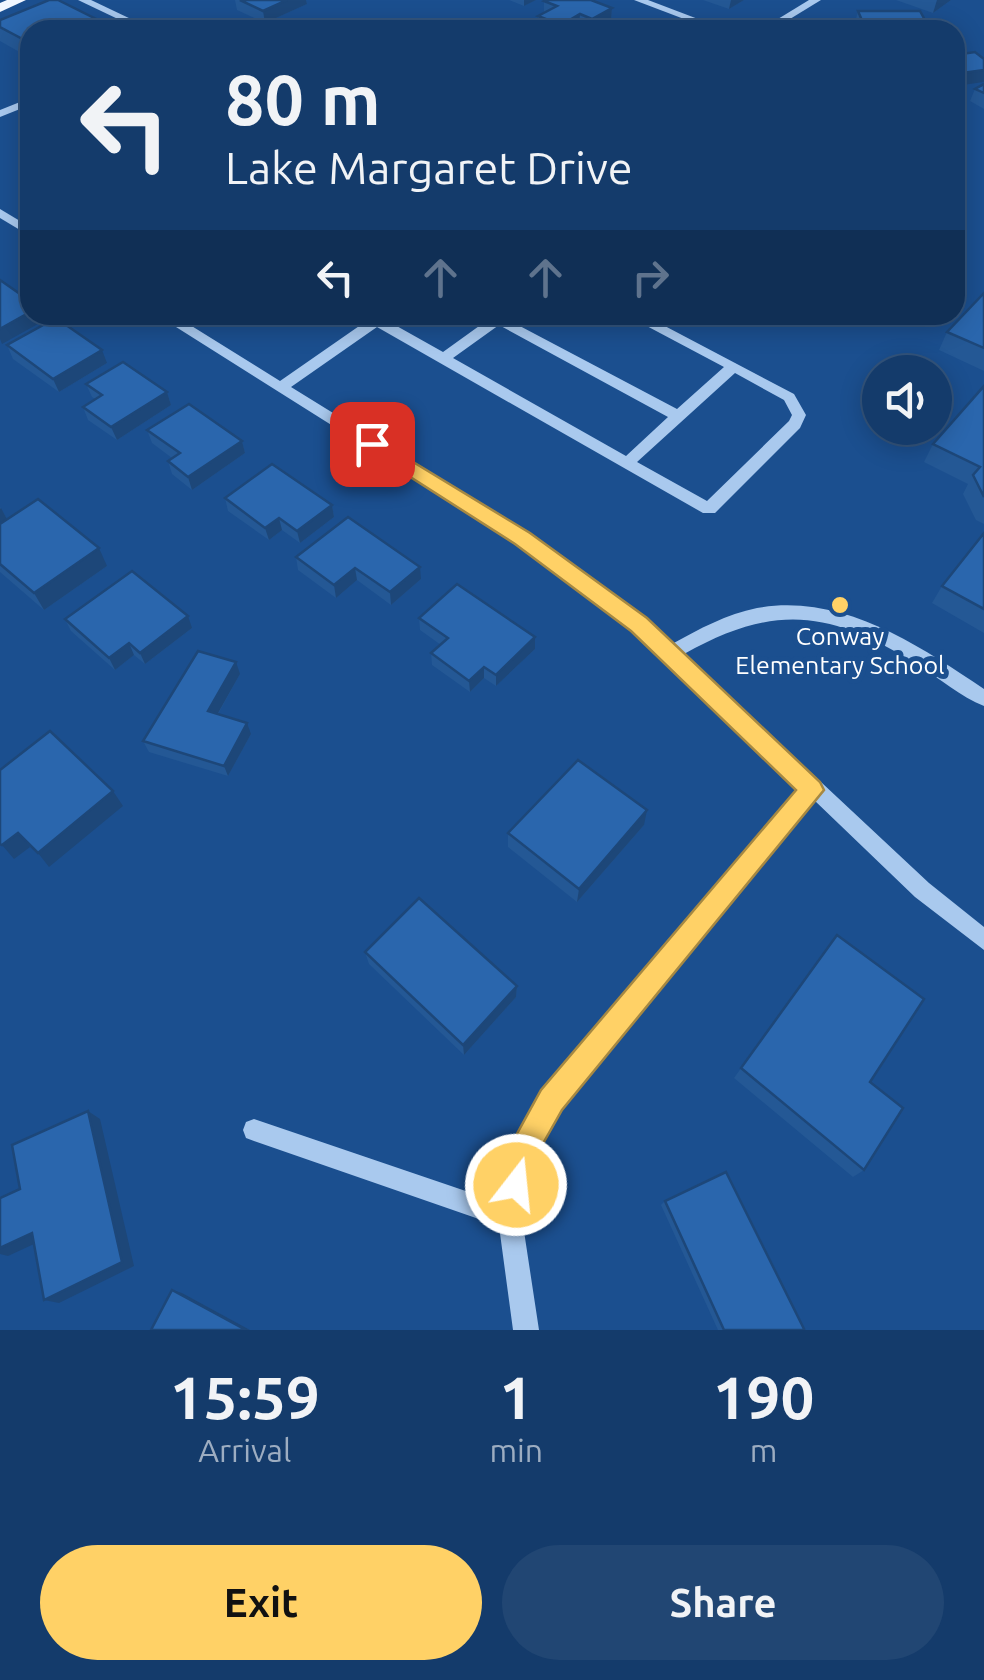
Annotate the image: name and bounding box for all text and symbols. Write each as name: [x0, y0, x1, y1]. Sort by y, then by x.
icon: left: [60, 60, 190, 190]
text: 80 m: [225, 60, 381, 138]
text: Lake Margaret Drive: [225, 142, 633, 193]
icon: left: [308, 250, 363, 305]
icon: ahead: [413, 250, 468, 305]
icon: ahead: [518, 250, 573, 305]
icon: right: [623, 250, 678, 305]
map controls: [862, 355, 952, 445]
button: sound: [862, 355, 952, 445]
pin: [330, 402, 415, 487]
icon: arrive: [345, 417, 400, 472]
marker: Conway Elementary School: [829, 594, 851, 616]
place label: Conway Elementary School: [735, 622, 945, 679]
position arrow: [464, 1133, 568, 1237]
text: 15:59: [170, 1363, 320, 1430]
text: 1: [499, 1363, 533, 1430]
text: 190: [713, 1363, 814, 1430]
text: Arrival: [198, 1432, 291, 1468]
text: min: [489, 1432, 543, 1468]
text: m: [750, 1432, 777, 1468]
button: Exit: [40, 1545, 482, 1660]
button: Share: [502, 1545, 944, 1660]

